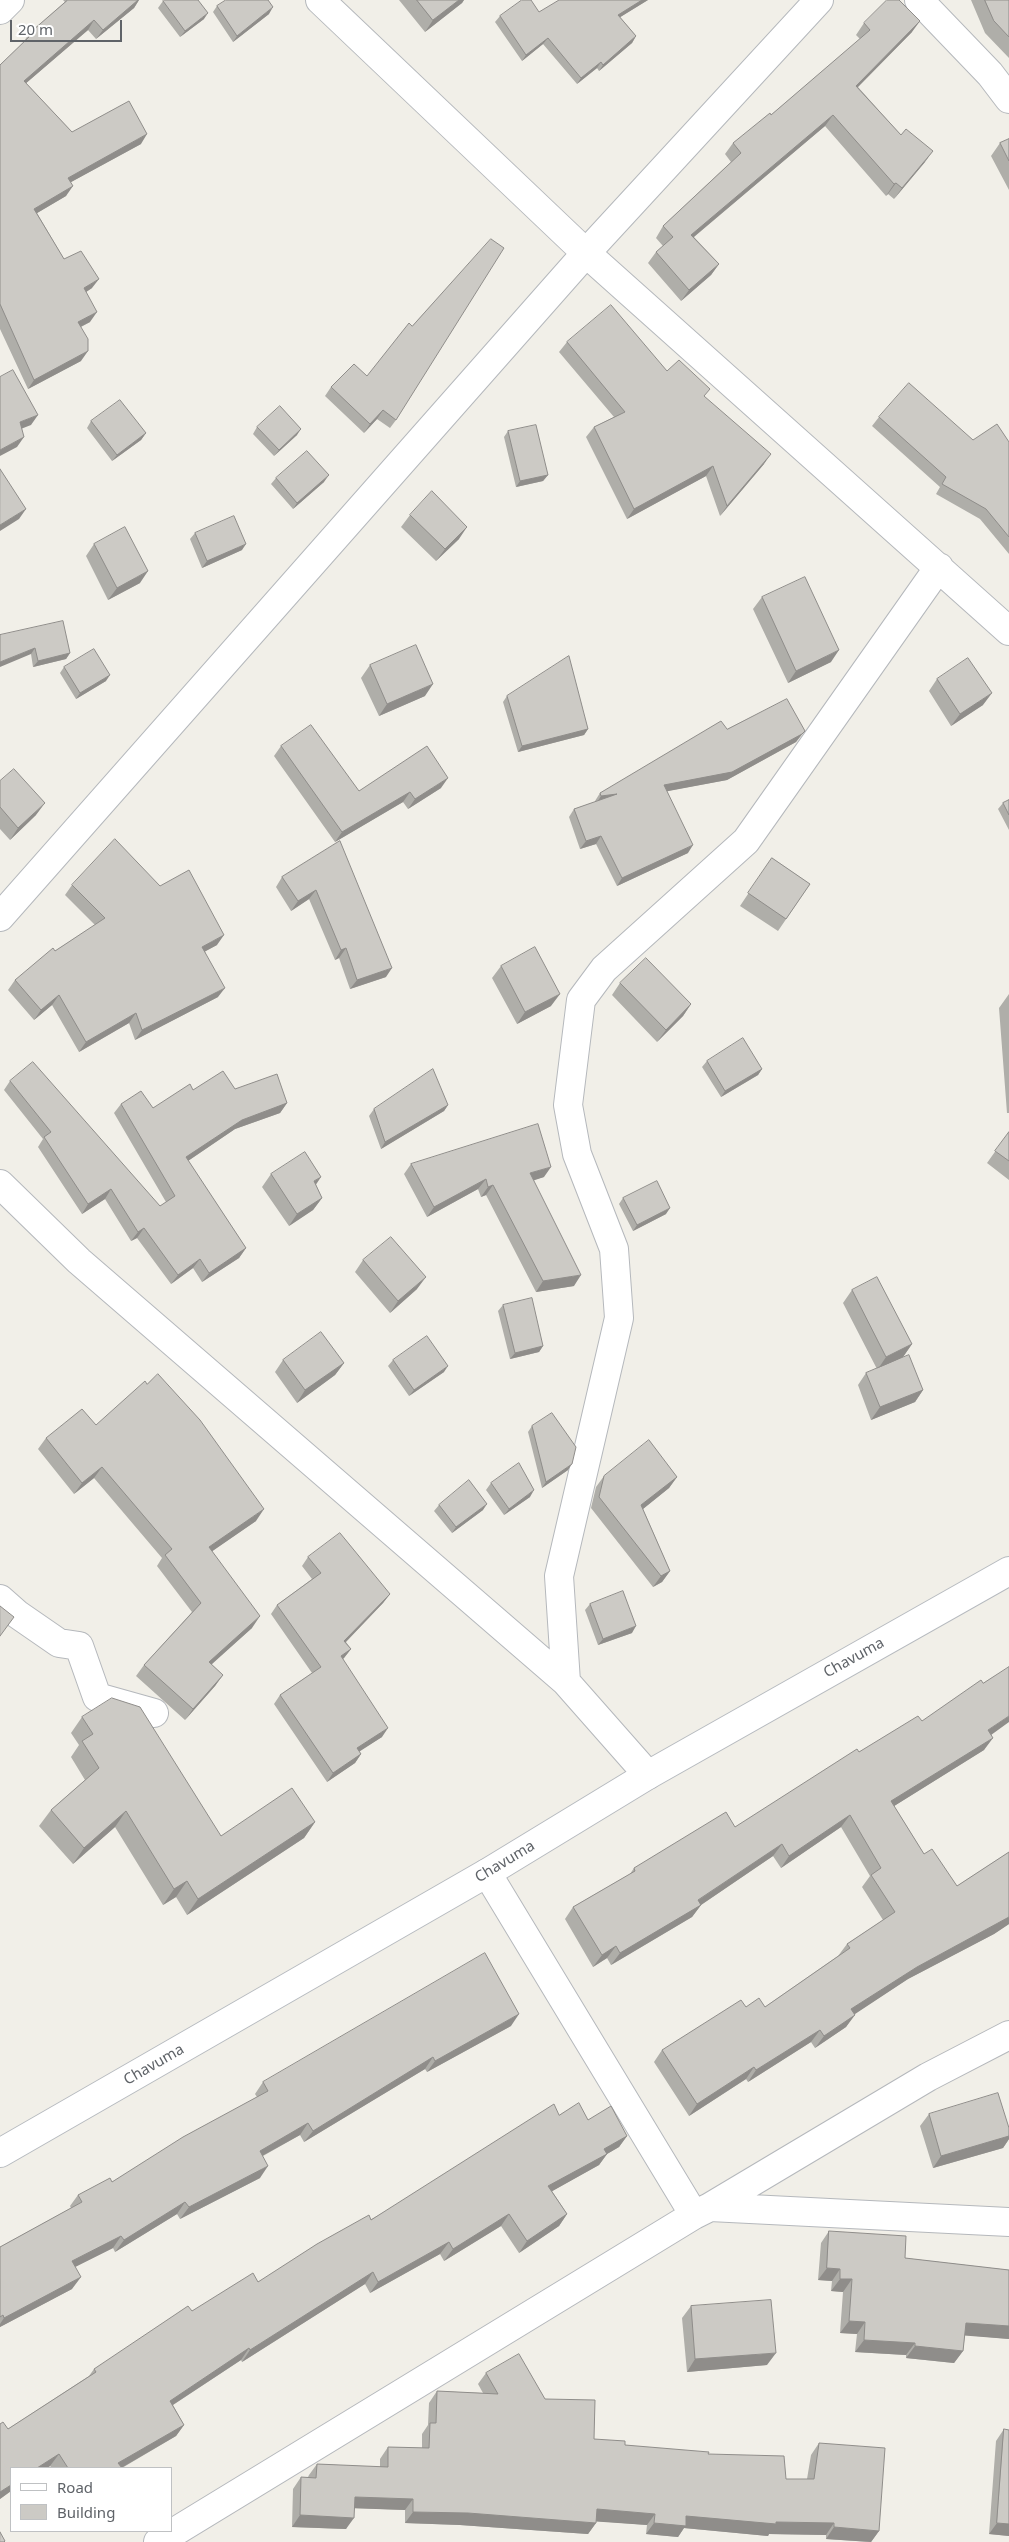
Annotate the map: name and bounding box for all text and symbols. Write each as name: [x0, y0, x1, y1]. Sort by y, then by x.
scale bar: [12, 10, 125, 42]
text: 20 m: [18, 19, 53, 39]
street label: Chavuma: [821, 1634, 887, 1682]
street label: Chavuma: [472, 1837, 538, 1887]
street label: Chavuma: [121, 2041, 187, 2089]
legend: [10, 2467, 172, 2532]
text: Road: [57, 2477, 93, 2497]
text: Building: [57, 2502, 115, 2522]

